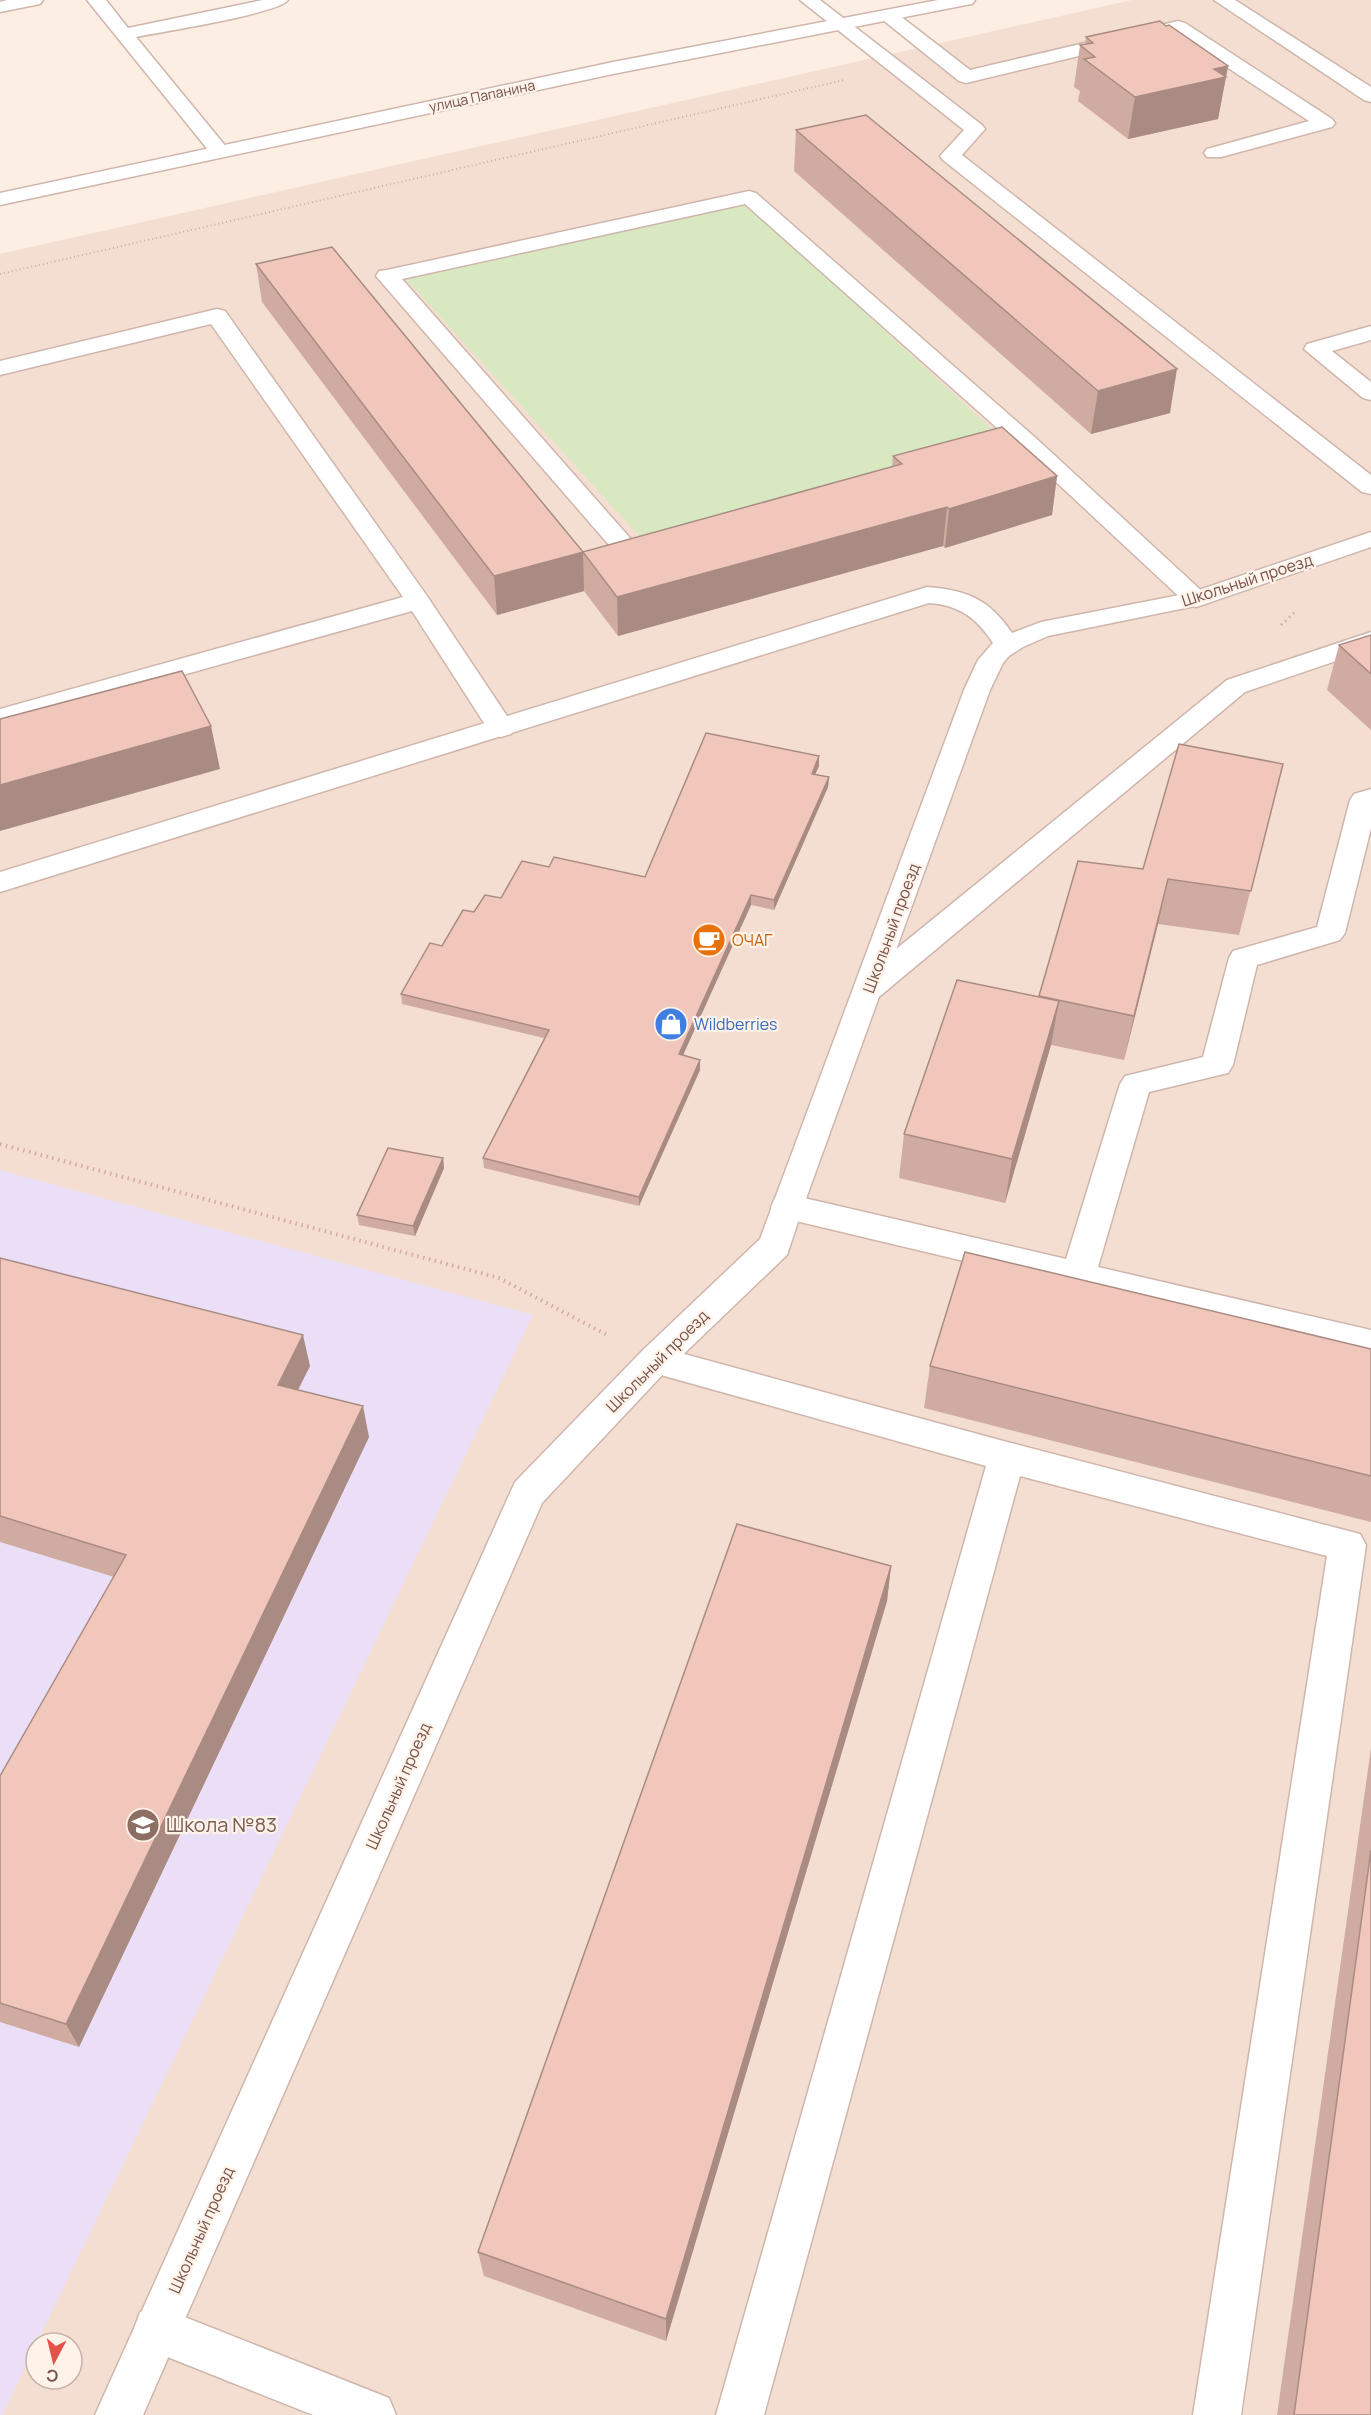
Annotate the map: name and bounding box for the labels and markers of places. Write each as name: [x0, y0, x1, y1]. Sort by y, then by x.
cafe icon: ОЧАГ: [691, 922, 727, 958]
place label: ОЧАГ: [732, 929, 773, 951]
shop icon: Wildberries: [653, 1006, 689, 1042]
place label: Wildberries: [694, 1013, 777, 1035]
school or university icon: Школа №83: [125, 1807, 161, 1843]
place label: Школа №83: [166, 1811, 277, 1838]

